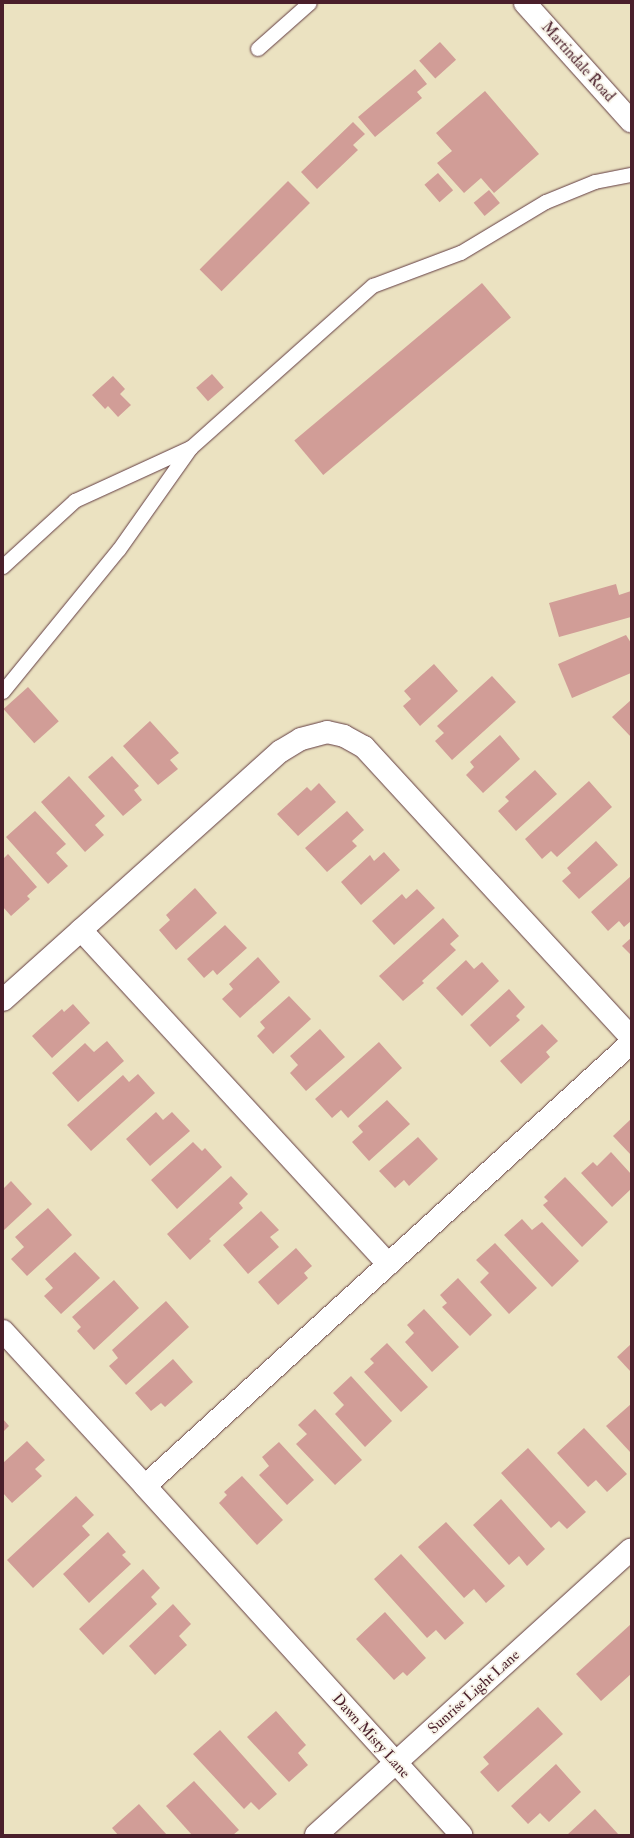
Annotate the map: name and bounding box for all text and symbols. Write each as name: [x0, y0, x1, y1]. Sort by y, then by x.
street label: Martindale Road: [538, 19, 618, 105]
street label: Sunrise Light Lane: [425, 1646, 523, 1738]
street label: Dawn Misty Lane: [328, 1690, 414, 1782]

